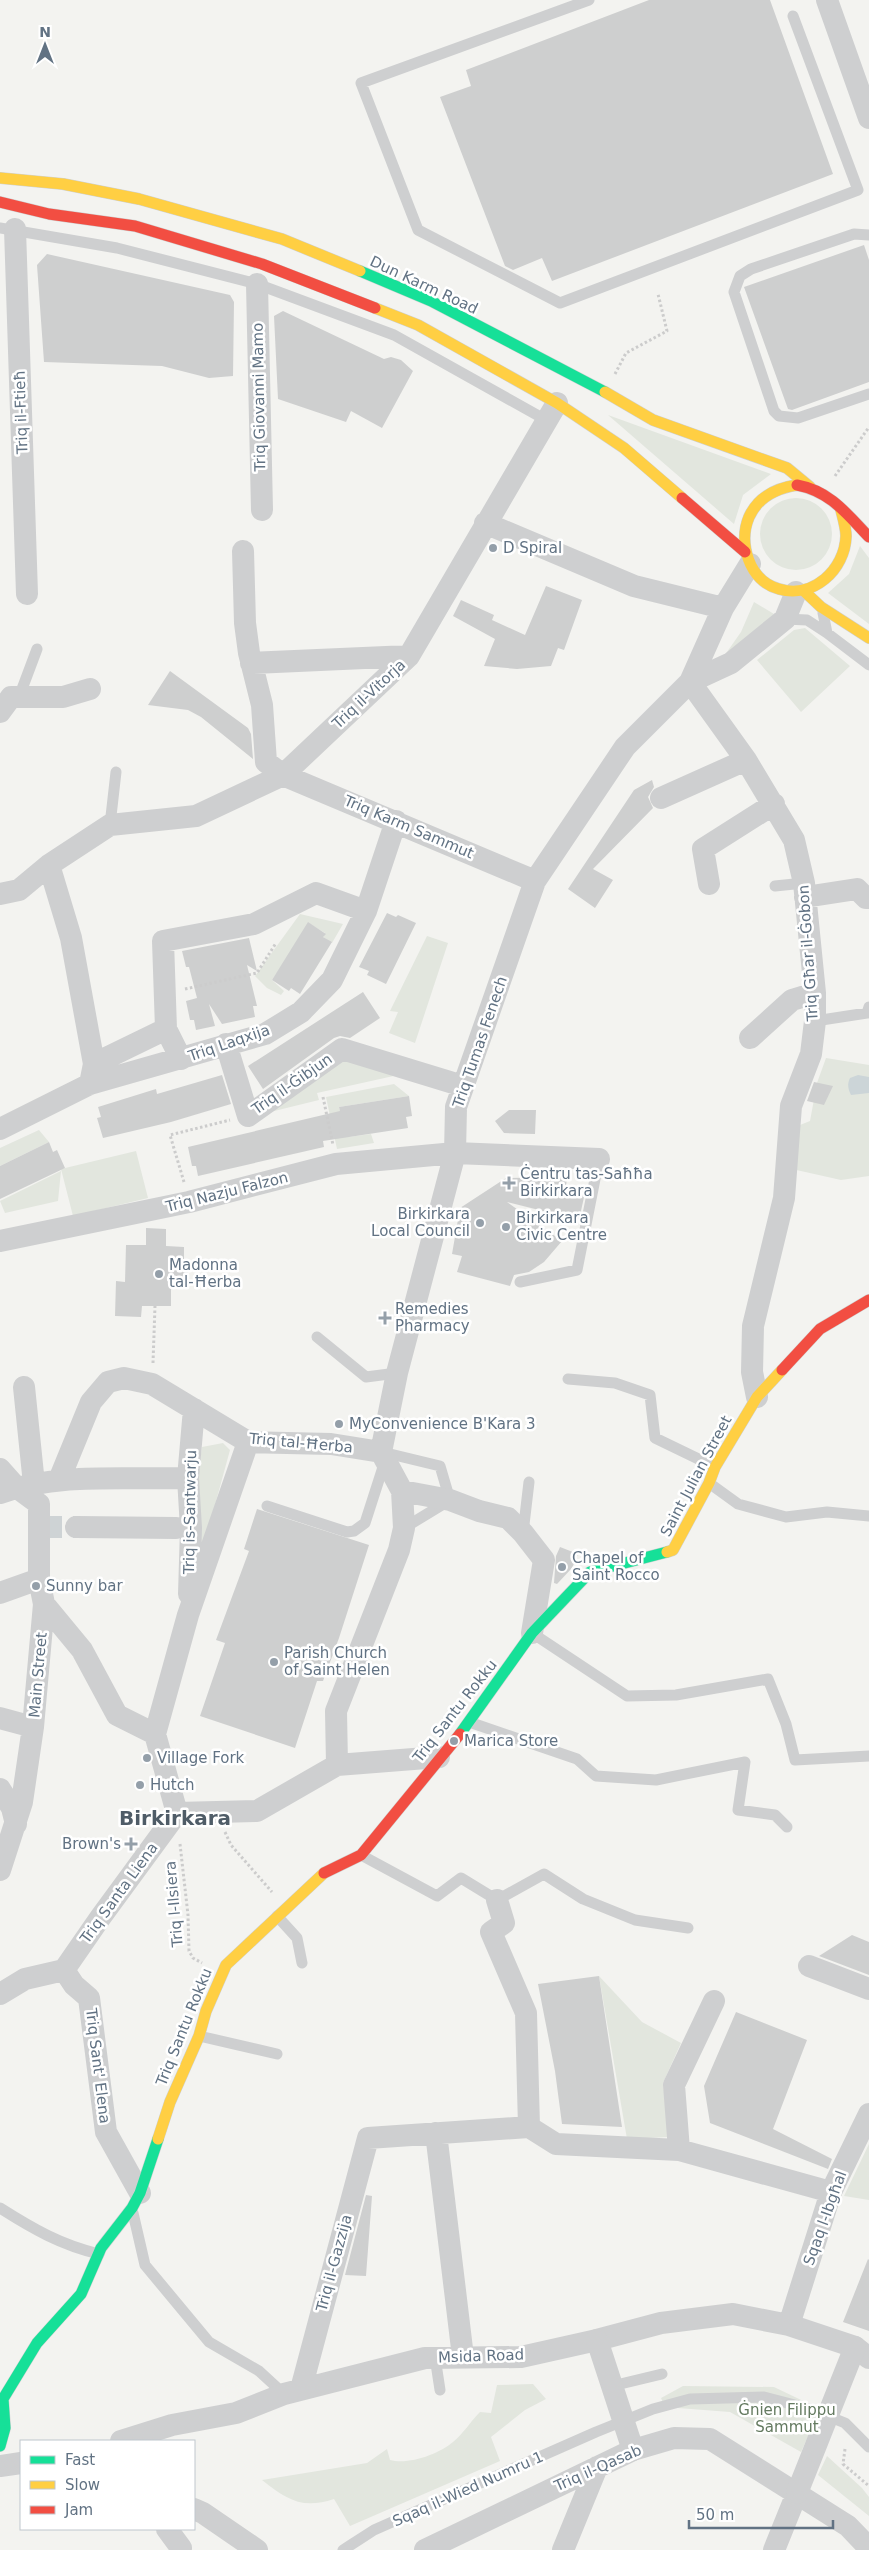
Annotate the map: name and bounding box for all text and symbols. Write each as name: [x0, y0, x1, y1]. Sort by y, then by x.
north arrow: [20, 20, 70, 70]
text: N: [39, 24, 51, 40]
street label: Dun Karm Road: [367, 252, 481, 318]
street label: Triq Giovanni Mamo: [249, 323, 269, 472]
street label: Triq il-Ftieħ: [11, 370, 31, 455]
place label: D Spiral: [503, 539, 562, 557]
marker: D Spiral: [487, 542, 499, 554]
street label: Triq il-Vitorja: [328, 656, 409, 733]
street label: Triq Karm Sammut: [341, 791, 477, 862]
street label: Triq Għar il-Ġobon: [793, 884, 822, 1023]
street label: Triq Tumas Fenech: [449, 974, 511, 1111]
street label: Triq Laqxija: [185, 1021, 272, 1066]
street label: Triq il-Ġibjun: [247, 1049, 336, 1119]
place label: Ċentru tas-Saħħa Birkirkara: [520, 1164, 653, 1200]
street label: Triq Nazju Falzon: [163, 1168, 290, 1216]
marker: Ċentru tas-Saħħa Birkirkara: [502, 1176, 516, 1190]
place label: Birkirkara Local Council: [371, 1205, 470, 1240]
place label: Birkirkara Civic Centre: [516, 1209, 607, 1244]
marker: Birkirkara Local Council: [474, 1217, 486, 1229]
marker: Birkirkara Civic Centre: [500, 1221, 512, 1233]
place label: Madonna tal-Ħerba: [169, 1256, 242, 1291]
marker: Madonna tal-Ħerba: [153, 1268, 165, 1280]
place label: Remedies Pharmacy: [395, 1300, 470, 1335]
marker: Remedies Pharmacy: [379, 1312, 391, 1324]
street label: Saint Julian Street: [657, 1412, 736, 1540]
place label: MyConvenience B'Kara 3: [349, 1415, 536, 1433]
marker: MyConvenience B'Kara 3: [333, 1418, 345, 1430]
street label: Triq tal-Ħerba: [247, 1429, 354, 1457]
street label: Triq is-Santwarju: [180, 1450, 200, 1575]
place label: Chapel of Saint Rocco: [572, 1549, 660, 1584]
marker: Chapel of Saint Rocco: [556, 1561, 568, 1573]
place label: Sunny bar: [46, 1577, 123, 1595]
marker: Sunny bar: [30, 1580, 42, 1592]
street label: Main Street: [25, 1631, 51, 1719]
place label: Parish Church of Saint Helen: [284, 1644, 390, 1679]
marker: Parish Church of Saint Helen: [268, 1656, 280, 1668]
street label: Triq Santu Rokku: [409, 1656, 501, 1767]
place label: Marica Store: [464, 1732, 558, 1750]
marker: Marica Store: [448, 1735, 460, 1747]
place label: Village Fork: [157, 1749, 245, 1767]
marker: Village Fork: [141, 1752, 153, 1764]
place label: Hutch: [150, 1776, 194, 1794]
marker: Hutch: [134, 1779, 146, 1791]
district label: Birkirkara: [119, 1806, 231, 1830]
place label: Brown's: [62, 1835, 121, 1853]
marker: Brown's: [125, 1838, 137, 1850]
street label: Triq Santa Liena: [76, 1839, 162, 1948]
street label: Triq l-Ilsiera: [161, 1860, 187, 1949]
street label: Triq Santu Rokku: [152, 1966, 216, 2089]
street label: Triq Sant' Elena: [82, 2006, 114, 2125]
street label: Sqaq l-Ibgħal: [800, 2168, 850, 2268]
street label: Triq il-Gazzija: [312, 2212, 356, 2315]
street label: Msida Road: [438, 2346, 524, 2366]
park label: Ġnien Filippu Sammut: [738, 2400, 836, 2436]
legend: [20, 2440, 195, 2530]
street label: Triq il-Qasab: [551, 2441, 644, 2496]
street label: Sqaq il-Wied Numru 1: [390, 2448, 546, 2530]
text: Fast: [65, 2451, 95, 2469]
text: Slow: [65, 2476, 100, 2494]
scale bar: [689, 2498, 833, 2530]
text: Jam: [64, 2501, 93, 2519]
text: 50 m: [696, 2506, 734, 2524]

